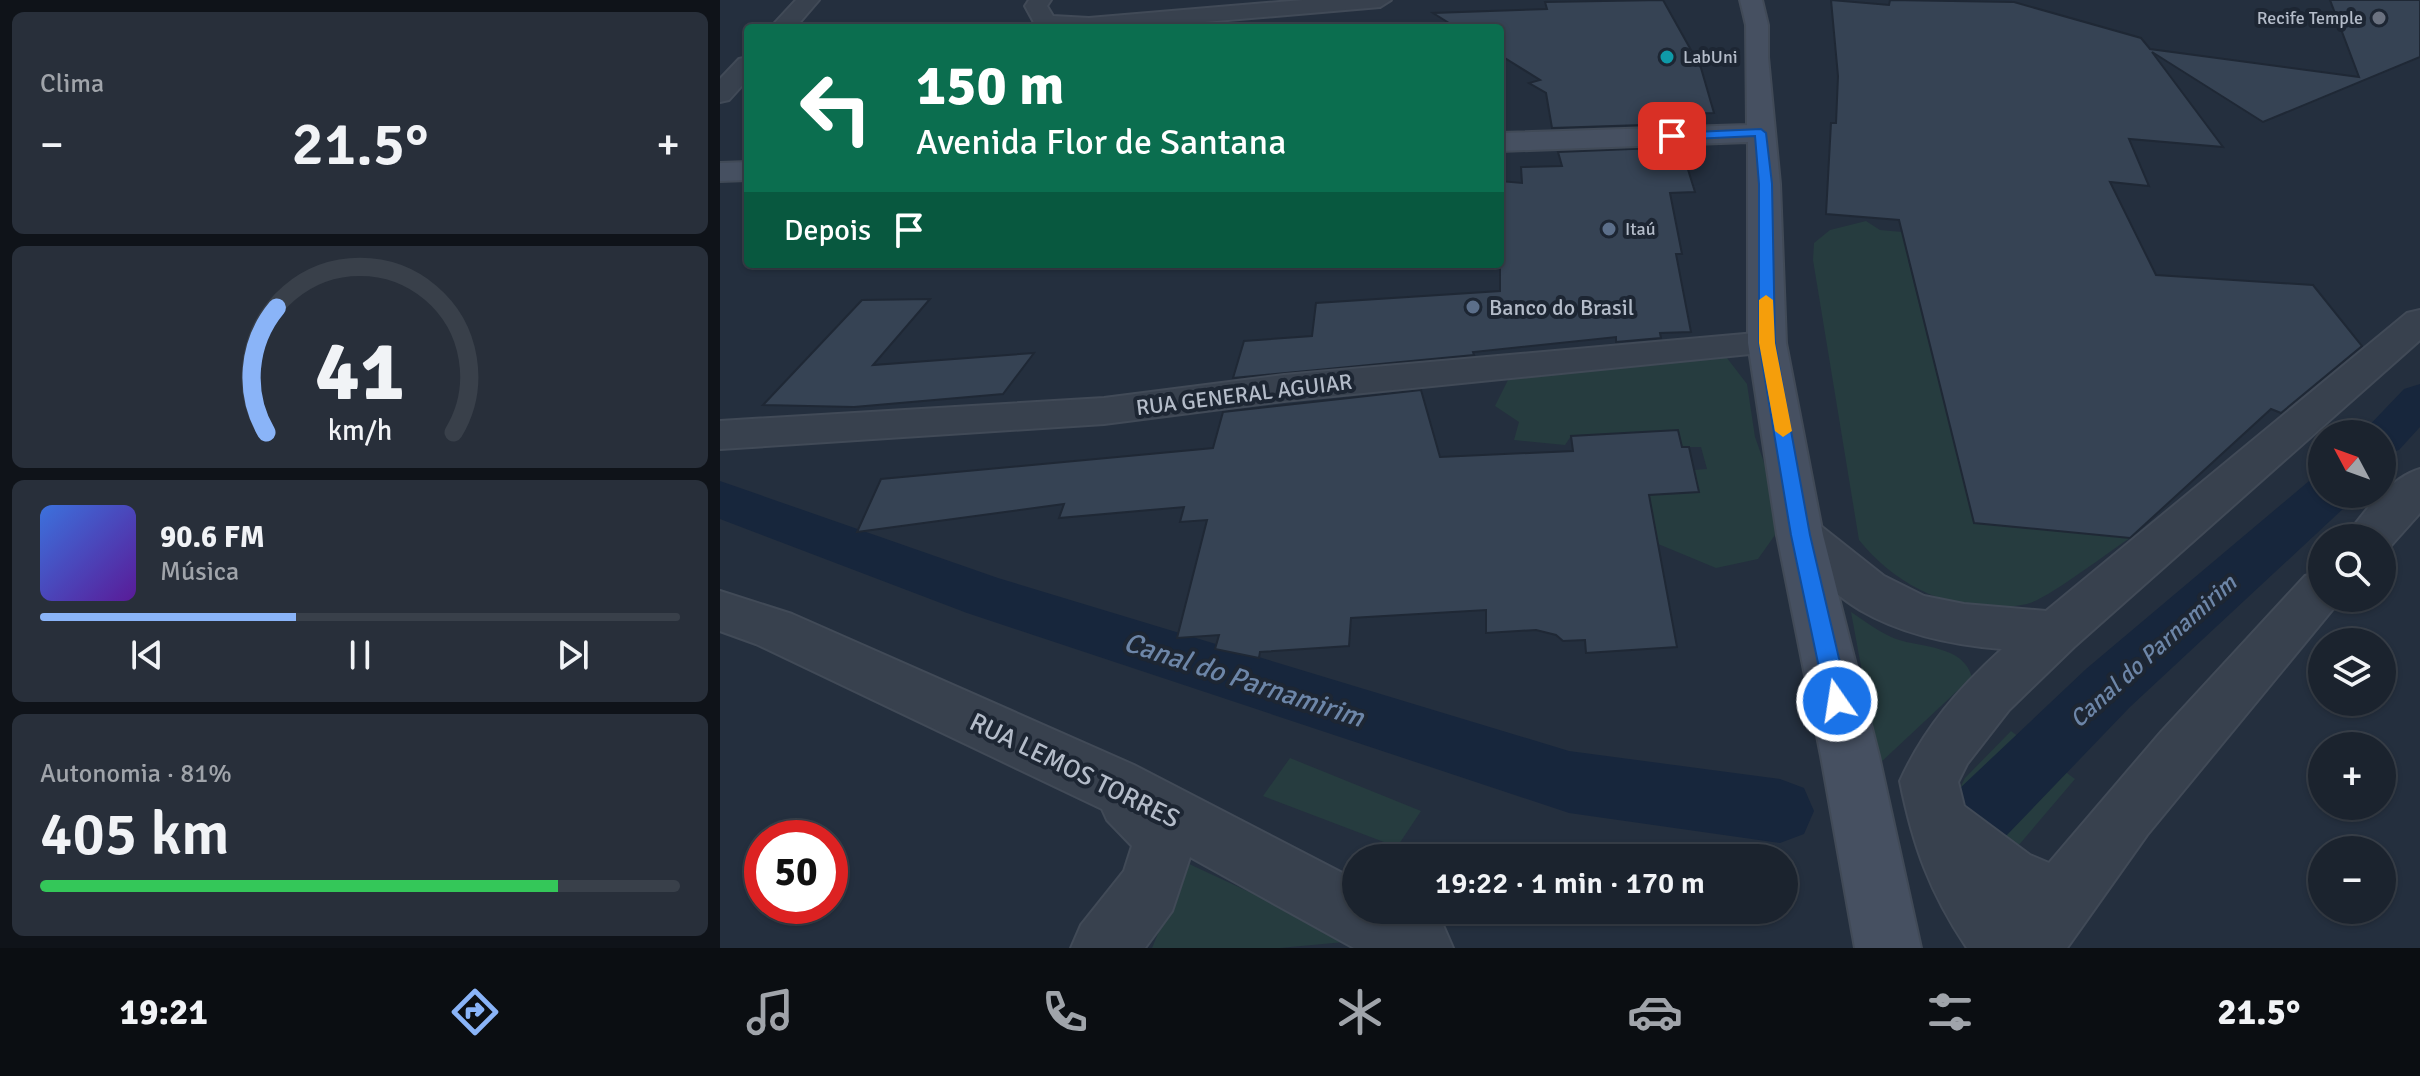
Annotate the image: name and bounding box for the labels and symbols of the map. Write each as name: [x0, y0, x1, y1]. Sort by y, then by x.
place label: Recife Temple: [2257, 7, 2363, 29]
marker: Recife Temple: [2370, 9, 2388, 27]
place label: LabUni: [1683, 46, 1738, 68]
marker: LabUni: [1658, 48, 1676, 66]
pin: [1638, 102, 1706, 170]
place label: Itaú: [1625, 218, 1656, 240]
marker: Itaú: [1600, 220, 1618, 238]
place label: Banco do Brasil: [1489, 294, 1634, 321]
marker: Banco do Brasil: [1464, 298, 1482, 316]
street label: RUA GENERAL AGUIAR: [1135, 368, 1354, 421]
north arrow: [2308, 420, 2396, 508]
water label: Canal do Parnamirim: [2063, 568, 2243, 734]
water label: Canal do Parnamirim: [1119, 625, 1369, 735]
position arrow: [1795, 659, 1879, 743]
street label: RUA LEMOS TORRES: [964, 706, 1185, 836]
speed limit sign: 50: [744, 820, 848, 924]

